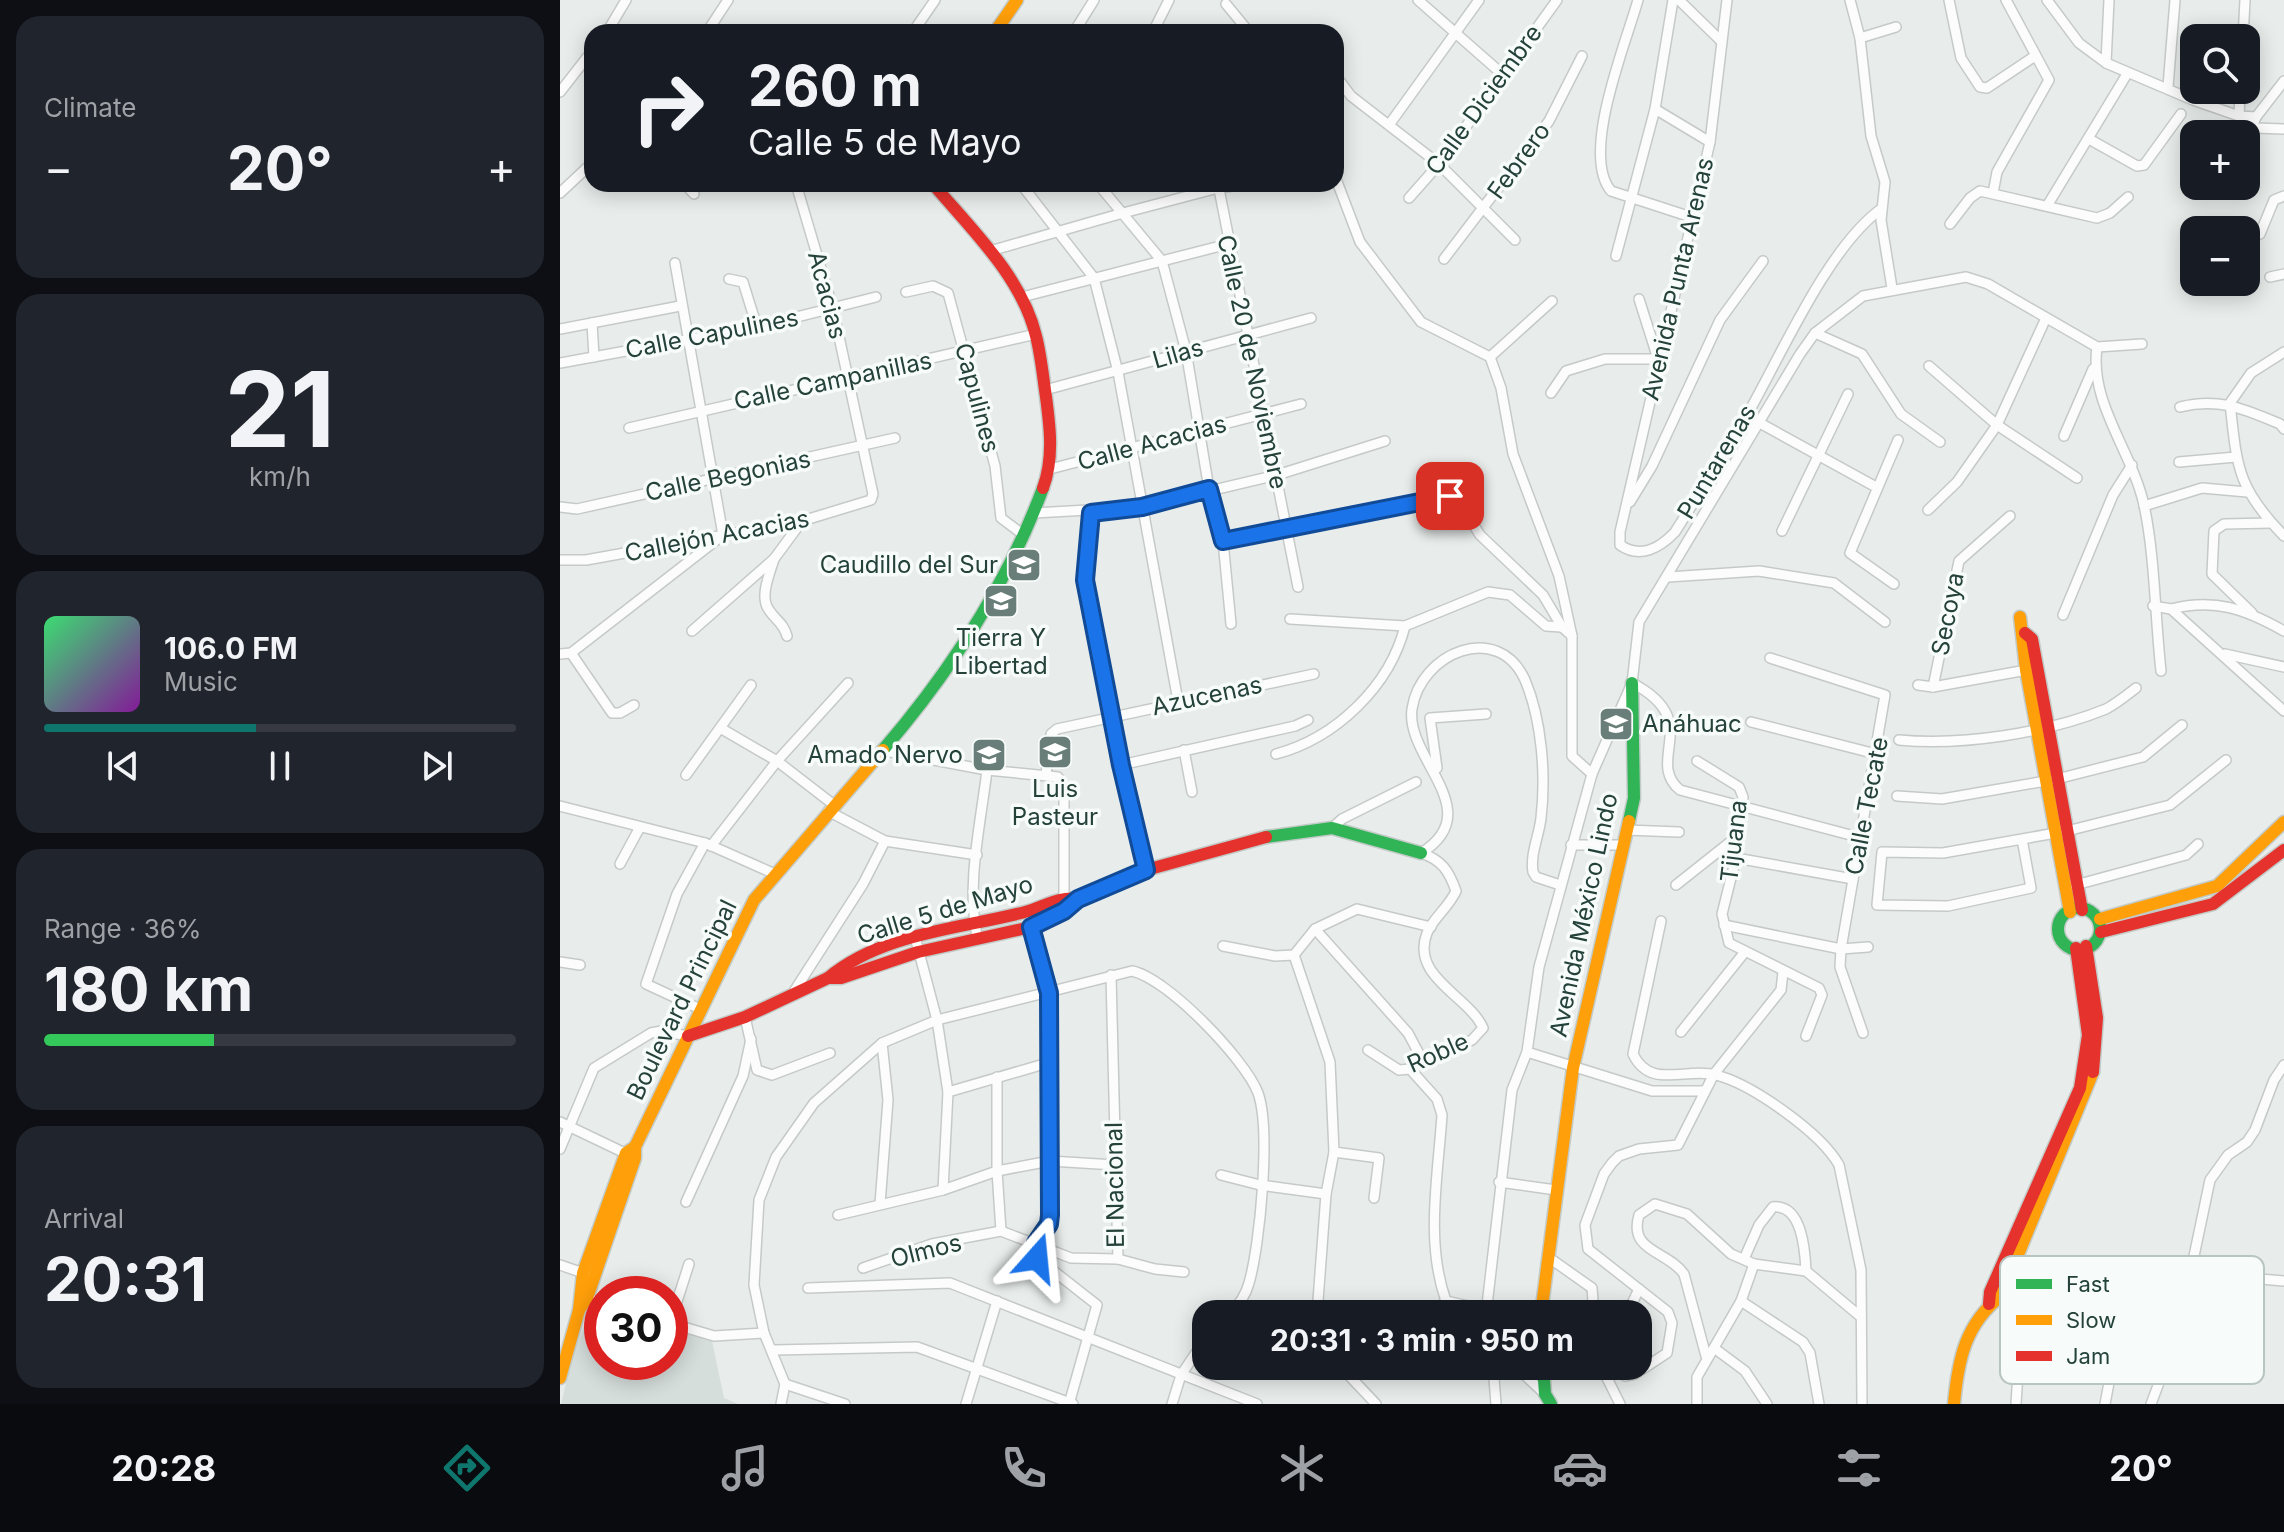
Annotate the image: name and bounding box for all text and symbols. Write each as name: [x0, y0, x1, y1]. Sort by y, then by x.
street label: Calle Diciembre: [1419, 19, 1548, 180]
map controls: [2180, 24, 2260, 296]
button: search: [2180, 24, 2260, 104]
text: 260 m: [748, 52, 922, 120]
icon: right: [616, 56, 720, 160]
text: Climate: [44, 92, 136, 123]
street label: Febrero: [1481, 117, 1556, 205]
text: Calle 5 de Mayo: [748, 120, 1022, 164]
button: +: [2180, 120, 2260, 200]
text: 20°: [227, 132, 333, 204]
text: −: [44, 141, 73, 195]
text: +: [487, 141, 516, 195]
street label: Avenida Punta Arenas: [1635, 155, 1720, 403]
button: −: [2180, 216, 2260, 296]
street label: Calle 20 de Noviembre: [1211, 232, 1294, 492]
street label: Acacias: [802, 248, 853, 342]
street label: Calle Capulines: [623, 303, 801, 365]
street label: Lilas: [1149, 333, 1207, 375]
street label: Capulines: [949, 340, 1006, 456]
street label: Calle Campanillas: [731, 345, 934, 416]
text: 21: [225, 346, 335, 472]
street label: Puntarenas: [1671, 399, 1762, 524]
street label: Calle Acacias: [1074, 409, 1230, 476]
street label: Calle Begonias: [643, 444, 813, 507]
text: km/h: [249, 461, 311, 492]
pin: [1416, 462, 1484, 530]
icon: arrive: [1428, 474, 1472, 518]
street label: Callejón Acacias: [622, 503, 812, 568]
school or university icon: Caudillo del Sur: [1005, 546, 1043, 584]
place label: Caudillo del Sur: [820, 550, 998, 579]
street label: Secoya: [1925, 570, 1970, 658]
school or university icon: Tierra Y Libertad: [982, 582, 1020, 620]
place label: Tierra Y Libertad: [954, 623, 1048, 680]
text: 106.0 FM: [164, 630, 298, 666]
text: Music: [164, 666, 238, 697]
street label: Azucenas: [1149, 670, 1265, 721]
school or university icon: Anáhuac: [1597, 705, 1635, 743]
place label: Anáhuac: [1642, 709, 1742, 738]
school or university icon: Luis Pasteur: [1036, 733, 1074, 771]
street label: Calle Tecate: [1839, 734, 1894, 877]
school or university icon: Amado Nervo: [970, 736, 1008, 774]
place label: Amado Nervo: [807, 740, 963, 769]
icon: previous: [101, 744, 145, 788]
icon: pause: [258, 744, 302, 788]
icon: next: [415, 744, 459, 788]
place label: Luis Pasteur: [1012, 774, 1098, 831]
street label: Avenida México Lindo: [1544, 790, 1624, 1039]
street label: Tijuana: [1714, 798, 1753, 884]
street label: Calle 5 de Mayo: [853, 869, 1036, 950]
street label: Boulevard Principal: [621, 895, 743, 1105]
text: Range · 36%: [44, 913, 202, 944]
text: 180 km: [44, 953, 253, 1025]
street label: Roble: [1403, 1026, 1473, 1079]
street label: El Nacional: [1099, 1122, 1130, 1248]
text: Arrival: [44, 1203, 124, 1234]
position arrow: [995, 1216, 1079, 1300]
street label: Olmos: [887, 1228, 964, 1273]
text: 20:31: [44, 1243, 207, 1315]
legend: [2000, 1256, 2264, 1384]
text: Fast: [2066, 1271, 2110, 1297]
speed limit sign: 30: [584, 1276, 688, 1380]
text: Slow: [2066, 1307, 2116, 1333]
text: 20:31 · 3 min · 950 m: [1270, 1322, 1574, 1358]
text: Jam: [2066, 1343, 2110, 1369]
icon: directions: [439, 1440, 495, 1496]
icon: music: [717, 1440, 773, 1496]
icon: phone: [996, 1440, 1052, 1496]
icon: climate: [1274, 1440, 1330, 1496]
icon: car: [1552, 1440, 1608, 1496]
icon: filters: [1831, 1440, 1887, 1496]
text: 20:28: [111, 1446, 216, 1490]
text: 20°: [2109, 1446, 2173, 1490]

